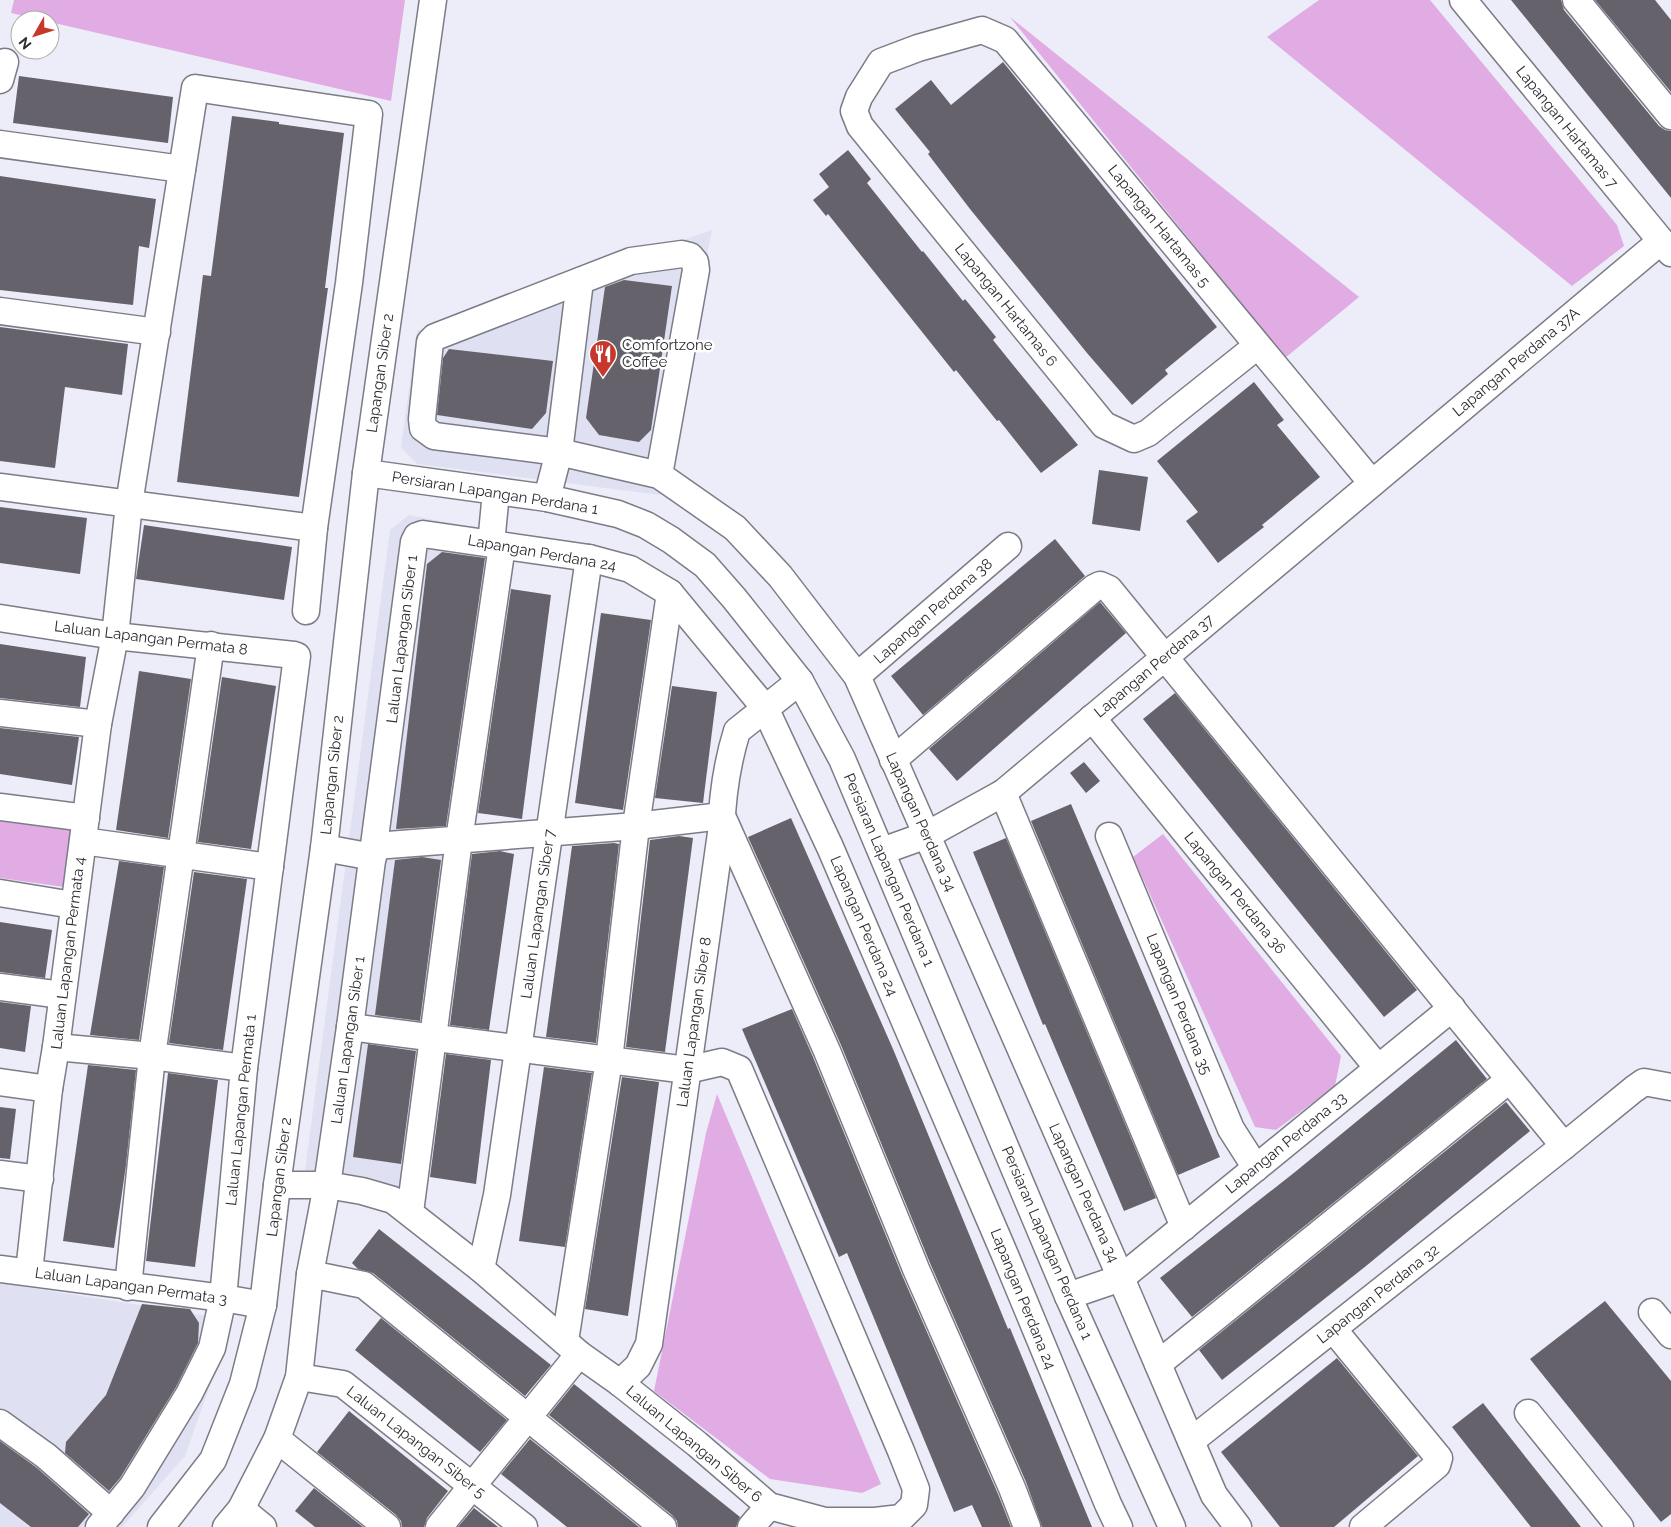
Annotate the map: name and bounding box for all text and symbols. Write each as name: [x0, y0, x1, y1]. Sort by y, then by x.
north arrow: [10, 10, 60, 60]
text: N: [15, 34, 34, 52]
street label: Lapangan Hartamas 7: [1512, 62, 1622, 192]
street label: Lapangan Hartamas 5: [1104, 161, 1214, 291]
street label: Lapangan Hartamas 6: [951, 240, 1061, 370]
street label: Lapangan Perdana 37A: [1449, 304, 1583, 420]
street label: Lapangan Siber 2: [363, 312, 397, 434]
place label: Comfortzone Coffee: [622, 336, 713, 371]
restaurant icon: Comfortzone Coffee: [588, 339, 618, 378]
street label: Persiaran Lapangan Perdana 1: [391, 468, 600, 518]
street label: Lapangan Perdana 24: [466, 531, 618, 575]
street label: Laluan Lapangan Siber 1: [383, 553, 421, 724]
street label: Lapangan Perdana 38: [870, 555, 996, 667]
street label: Lapangan Perdana 37: [1091, 611, 1217, 721]
street label: Laluan Lapangan Permata 8: [53, 617, 249, 659]
street label: Lapangan Siber 2: [317, 714, 347, 836]
street label: Lapangan Perdana 34: [882, 750, 960, 894]
street label: Persiaran Lapangan Perdana 1: [840, 770, 938, 970]
street label: Laluan Lapangan Siber 7: [517, 828, 559, 1000]
street label: Lapangan Perdana 36: [1180, 828, 1290, 958]
street label: Lapangan Perdana 24: [826, 853, 902, 999]
street label: Laluan Lapangan Permata 4: [47, 856, 89, 1050]
street label: Lapangan Perdana 35: [1142, 931, 1216, 1077]
street label: Laluan Lapangan Siber 8: [673, 936, 715, 1108]
street label: Laluan Lapangan Siber 1: [327, 954, 369, 1125]
street label: Laluan Lapangan Permata 1: [222, 1013, 260, 1207]
street label: Lapangan Perdana 33: [1222, 1089, 1350, 1197]
street label: Lapangan Siber 2: [263, 1116, 295, 1238]
street label: Lapangan Perdana 34: [1045, 1121, 1123, 1265]
street label: Persiaran Lapangan Perdana 1: [998, 1143, 1096, 1343]
street label: Lapangan Perdana 24: [986, 1226, 1060, 1372]
street label: Lapangan Perdana 32: [1313, 1241, 1443, 1347]
street label: Laluan Lapangan Permata 3: [34, 1264, 228, 1308]
street label: Laluan Lapangan Siber 5: [343, 1382, 489, 1502]
street label: Laluan Lapangan Siber 6: [622, 1382, 766, 1506]

